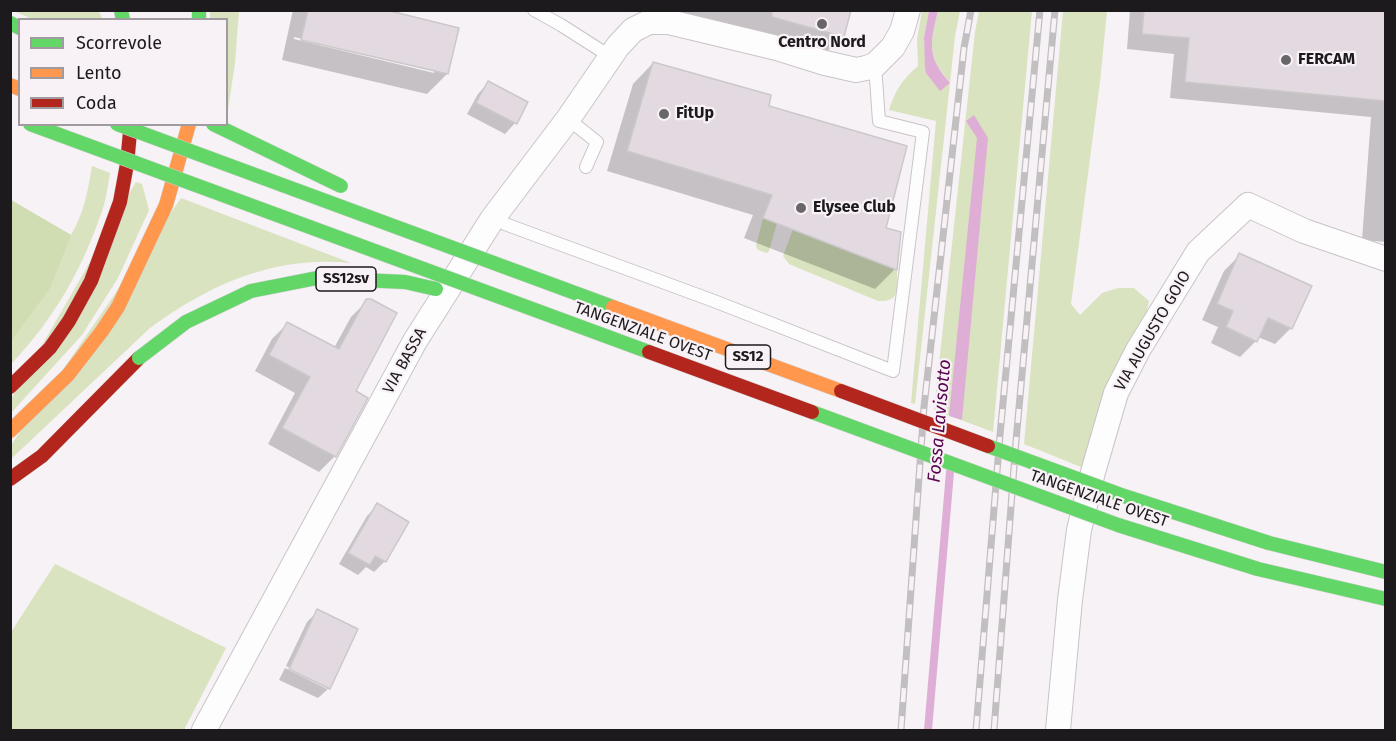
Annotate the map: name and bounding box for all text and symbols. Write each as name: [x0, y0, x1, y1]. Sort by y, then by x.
marker: Centro Nord: [815, 17, 829, 31]
legend: [18, 18, 228, 126]
text: Scorrevole: [76, 32, 162, 54]
place label: Centro Nord: [778, 33, 866, 53]
place label: FERCAM: [1298, 50, 1355, 70]
marker: FERCAM: [1279, 53, 1293, 67]
text: Lento: [76, 62, 122, 84]
text: Coda: [76, 92, 117, 114]
place label: FitUp: [676, 104, 714, 124]
marker: FitUp: [657, 107, 671, 121]
place label: Elysee Club: [813, 198, 896, 218]
marker: Elysee Club: [794, 201, 808, 215]
road number: SS12sv: [316, 267, 376, 291]
street label: VIA AUGUSTO GOIO: [1111, 268, 1195, 394]
street label: TANGENZIALE OVEST: [572, 298, 714, 366]
street label: VIA BASSA: [379, 325, 431, 397]
road number: SS12: [726, 345, 771, 369]
water label: Fossa Lavisotto: [924, 358, 956, 484]
street label: TANGENZIALE OVEST: [1027, 466, 1171, 532]

